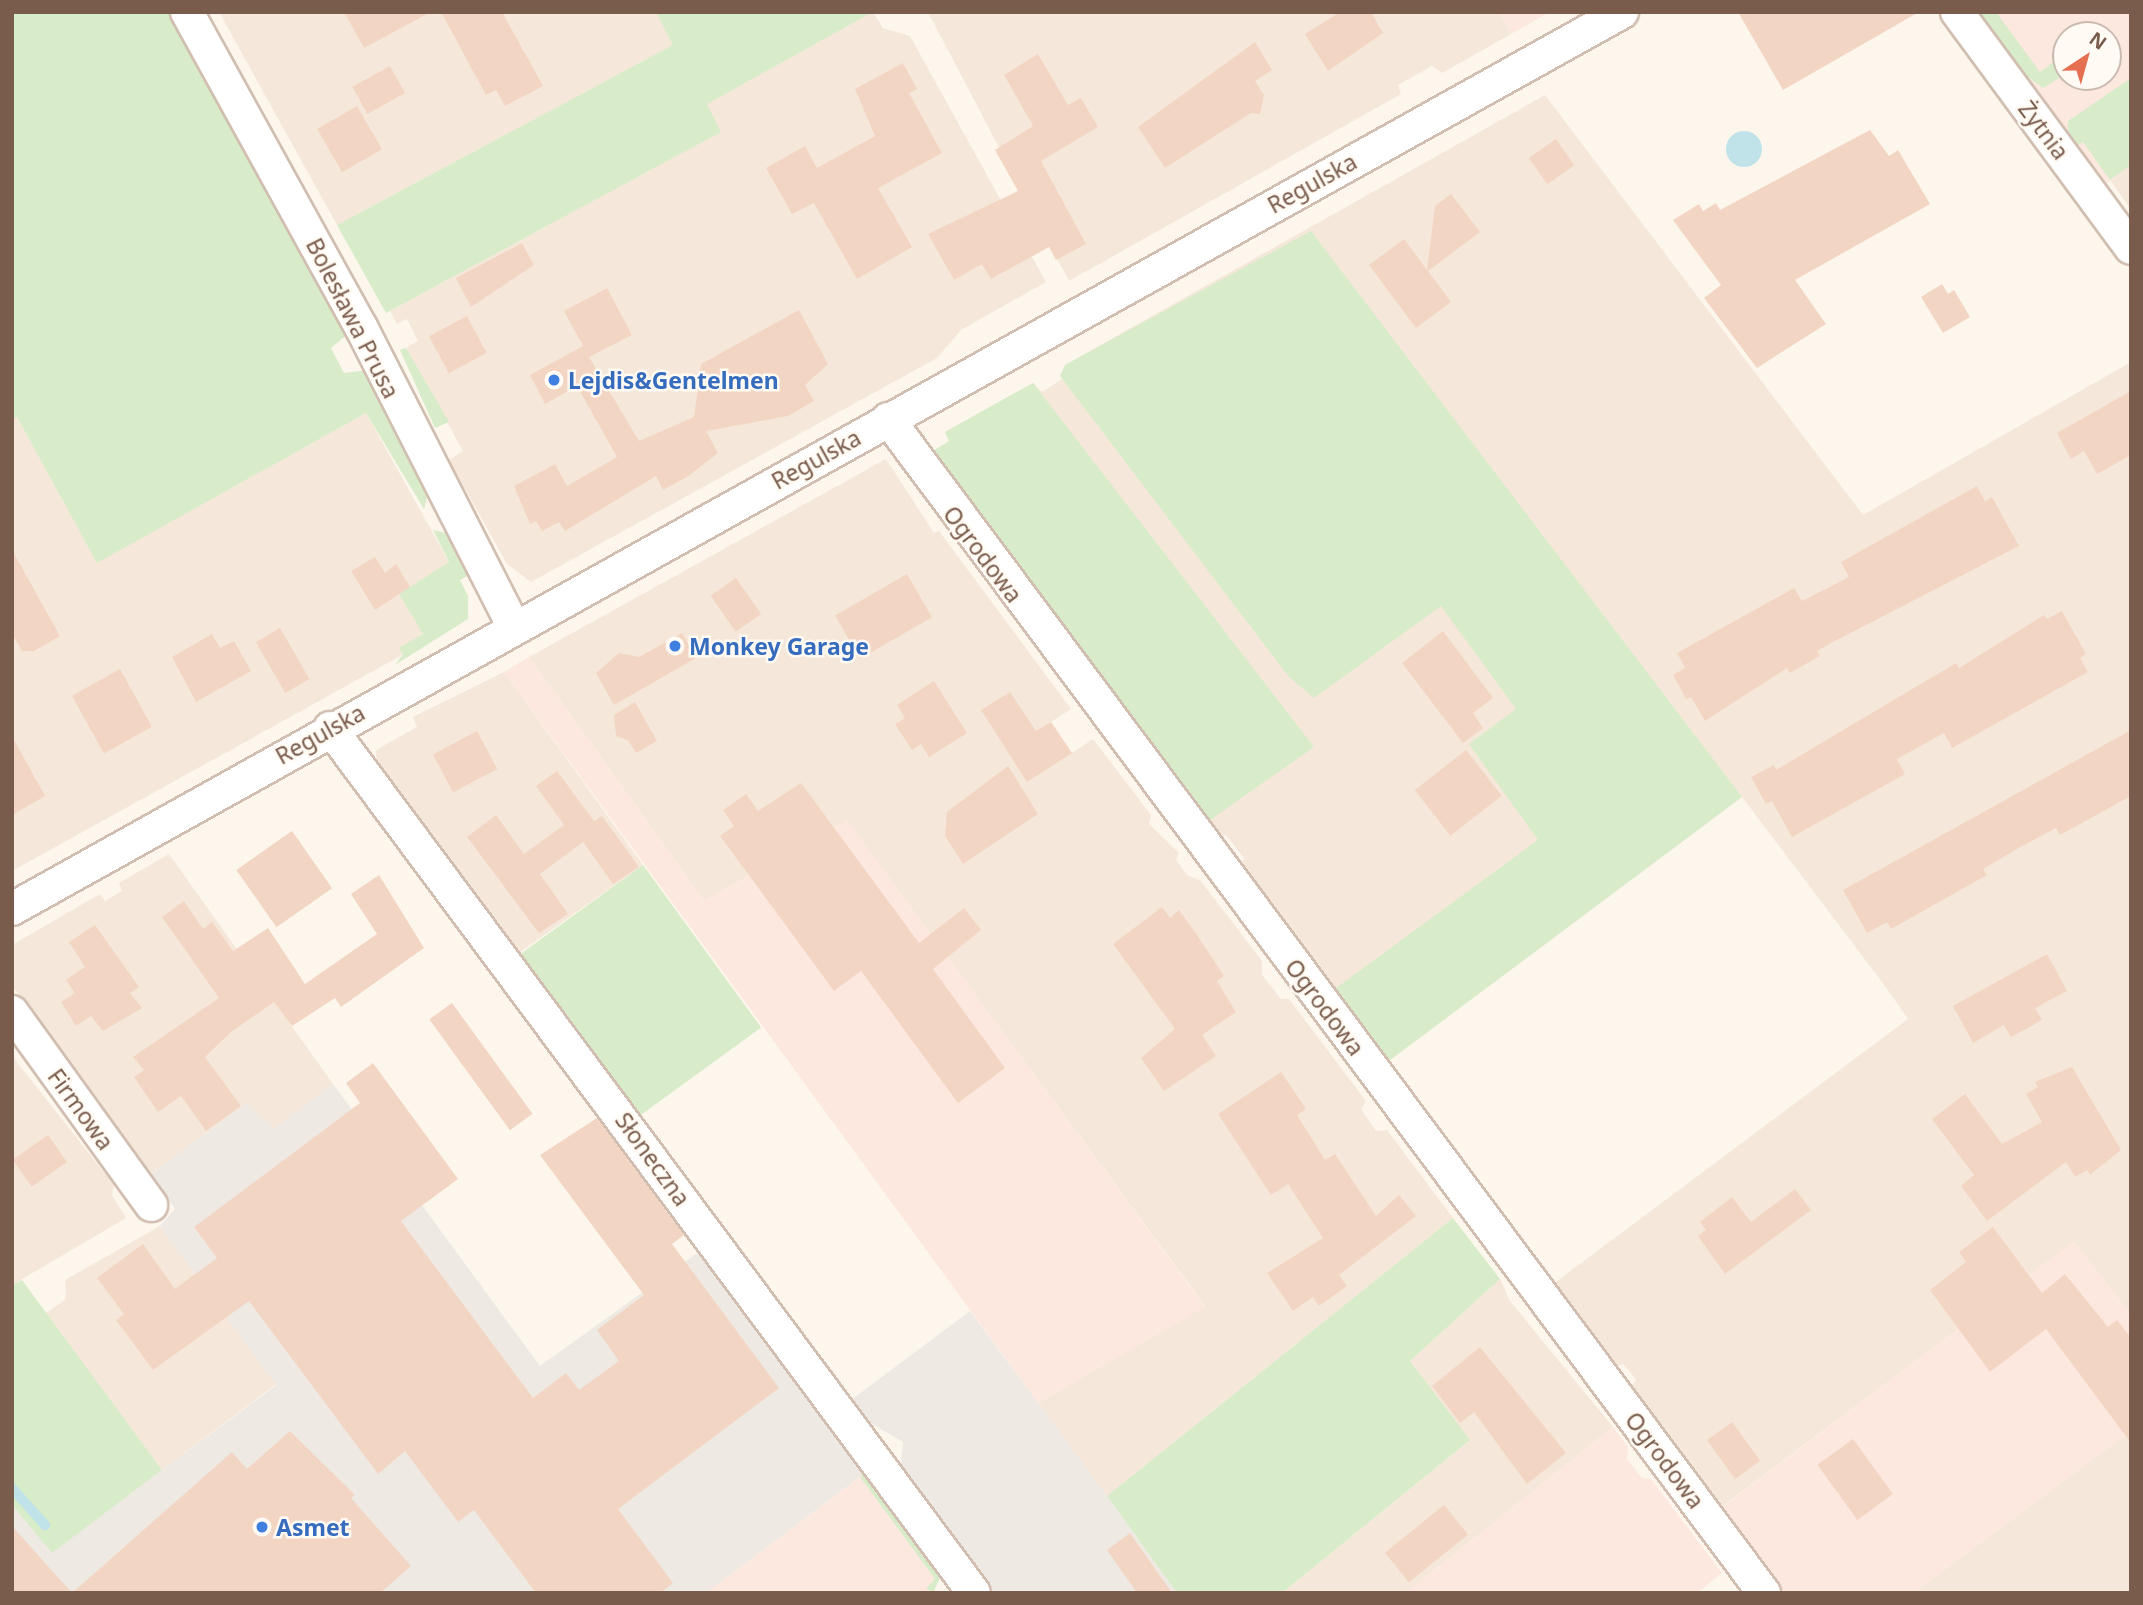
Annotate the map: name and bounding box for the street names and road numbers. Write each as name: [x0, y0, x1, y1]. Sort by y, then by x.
street label: Żytnia: [2013, 95, 2075, 165]
street label: Regulska: [1263, 147, 1361, 219]
street label: Bolesława Prusa: [301, 233, 405, 403]
street label: Regulska: [767, 423, 865, 495]
street label: Ogrodowa: [938, 500, 1028, 608]
street label: Regulska: [271, 698, 369, 770]
street label: Ogrodowa: [1280, 953, 1370, 1061]
street label: Firmowa: [42, 1063, 120, 1155]
street label: Słoneczna: [610, 1107, 696, 1211]
street label: Ogrodowa: [1620, 1406, 1710, 1514]

